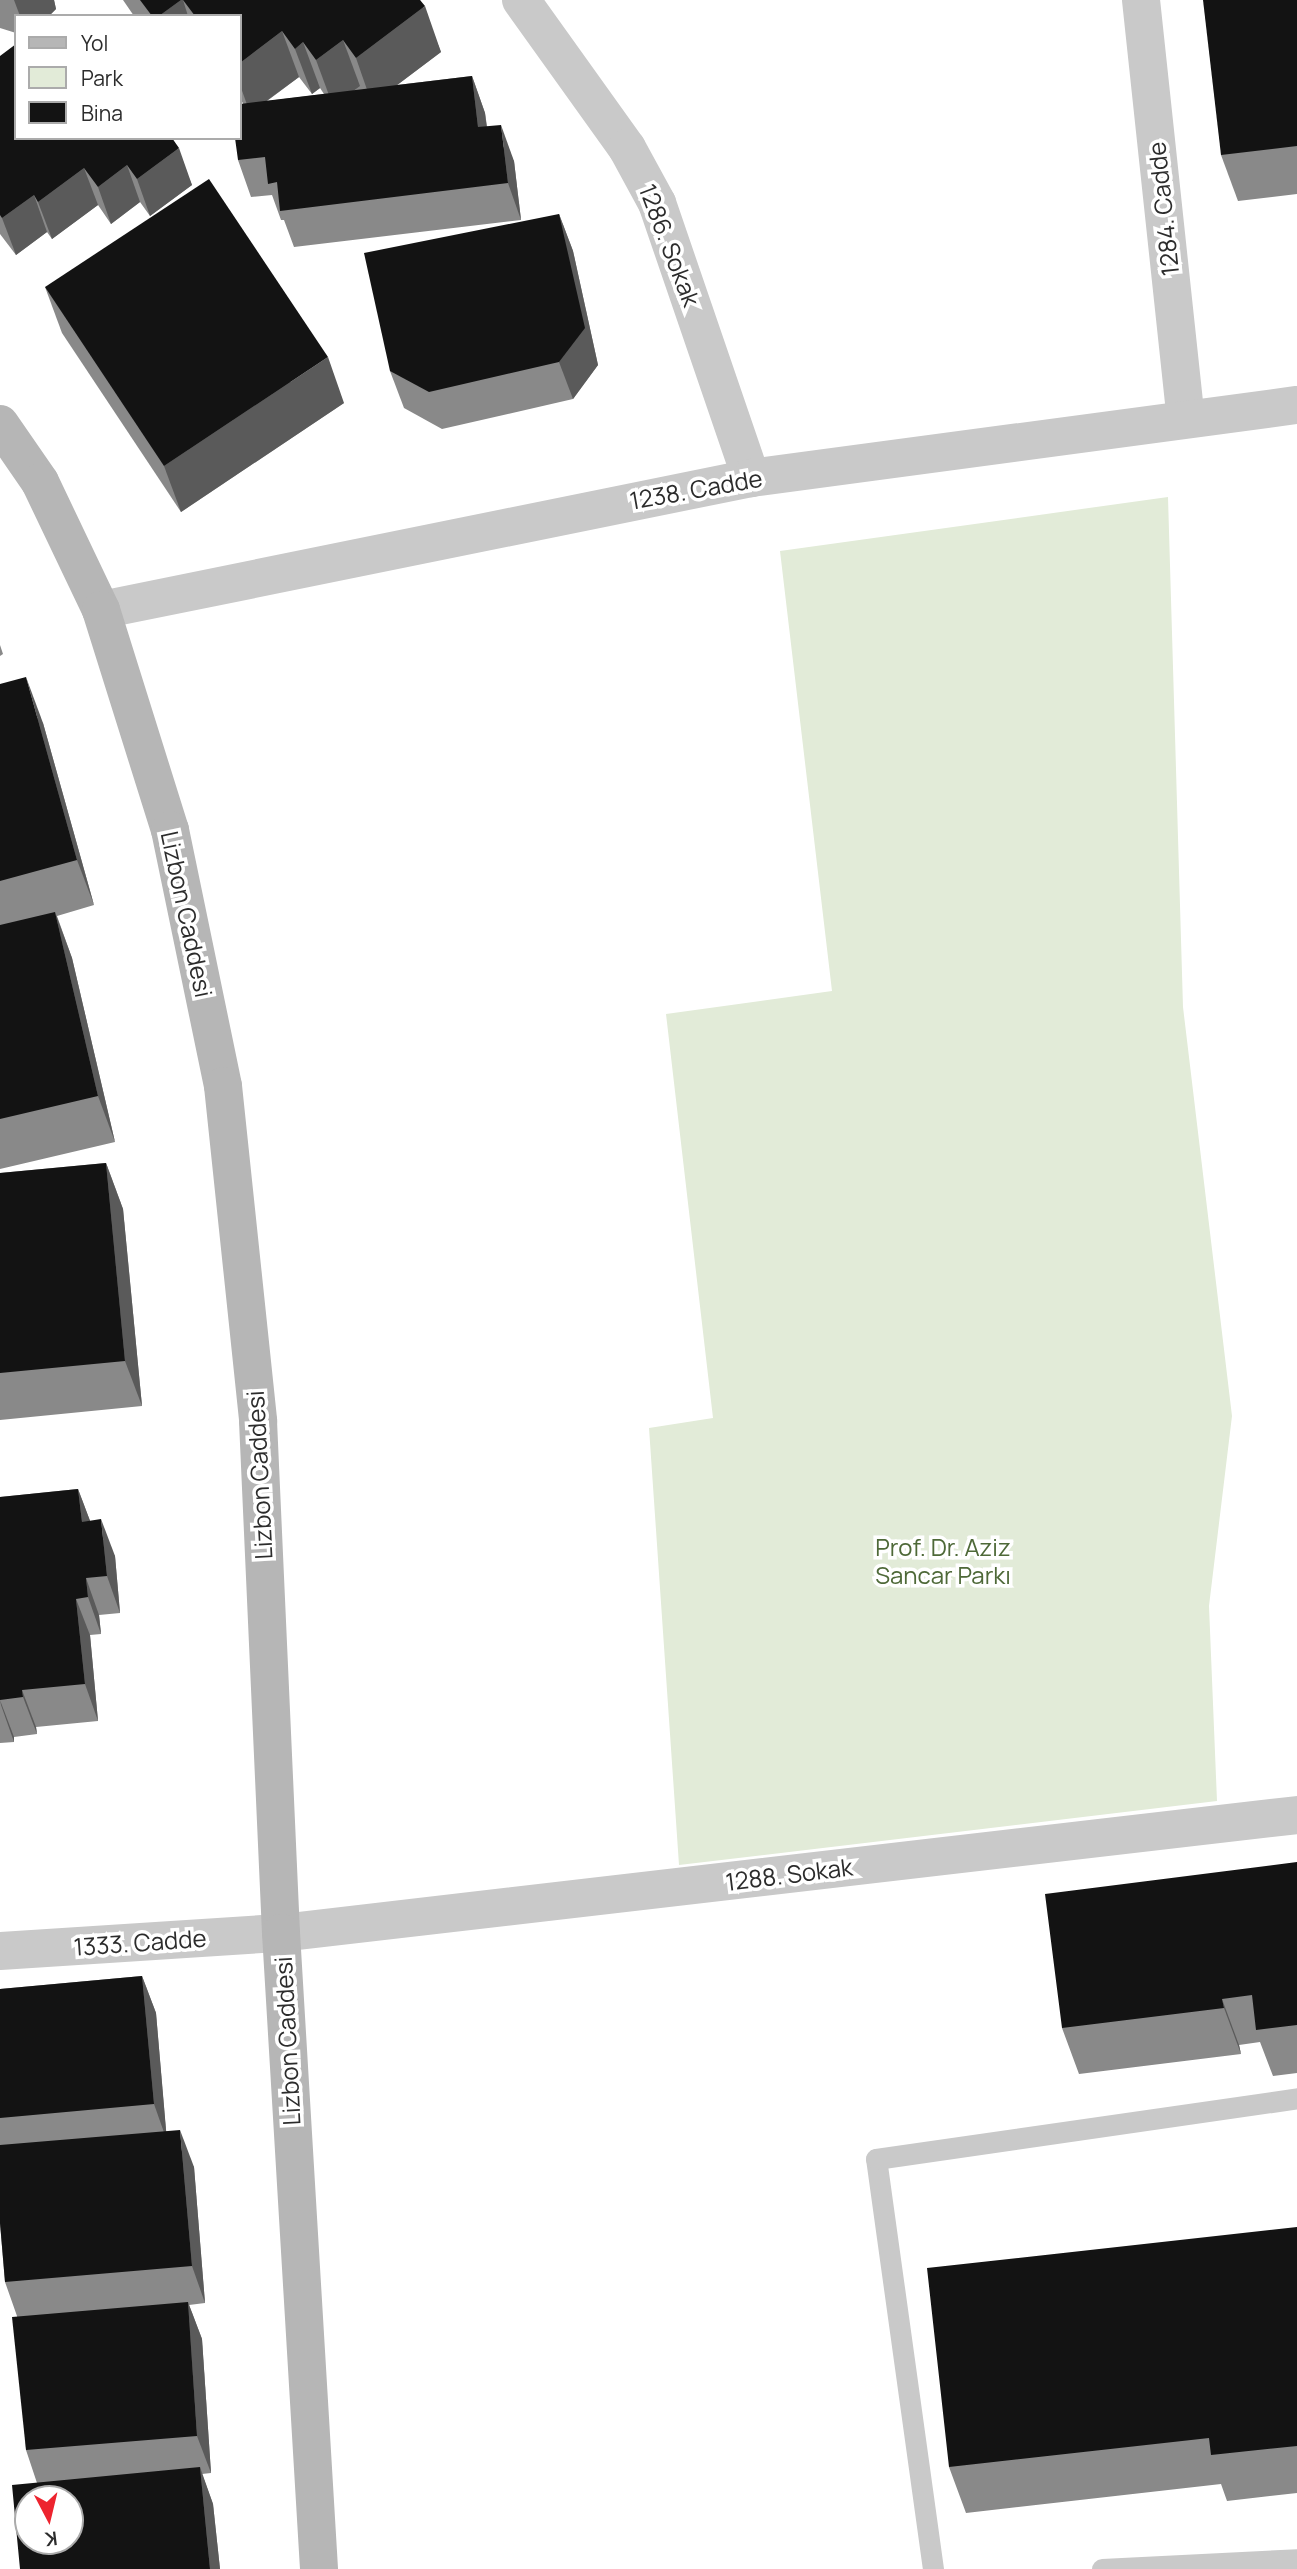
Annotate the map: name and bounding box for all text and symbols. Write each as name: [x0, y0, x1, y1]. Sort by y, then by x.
legend: [14, 14, 242, 140]
text: Yol: [81, 29, 108, 57]
text: Park: [81, 64, 123, 92]
text: Bina: [81, 99, 123, 127]
street label: 1284. Cadde: [1142, 141, 1184, 277]
street label: 1286. Sokak: [633, 180, 707, 310]
street label: 1238. Cadde: [627, 463, 765, 515]
street label: Lizbon Caddesi: [155, 828, 219, 1000]
street label: Lizbon Caddesi: [240, 1390, 278, 1560]
park label: Prof. Dr. Aziz Sancar Parkı: [875, 1533, 1011, 1589]
street label: 1288. Sokak: [724, 1852, 854, 1896]
street label: 1333. Cadde: [73, 1923, 207, 1961]
street label: Lizbon Caddesi: [268, 1956, 306, 2126]
north arrow: [14, 2485, 84, 2555]
text: K: [44, 2525, 59, 2553]

